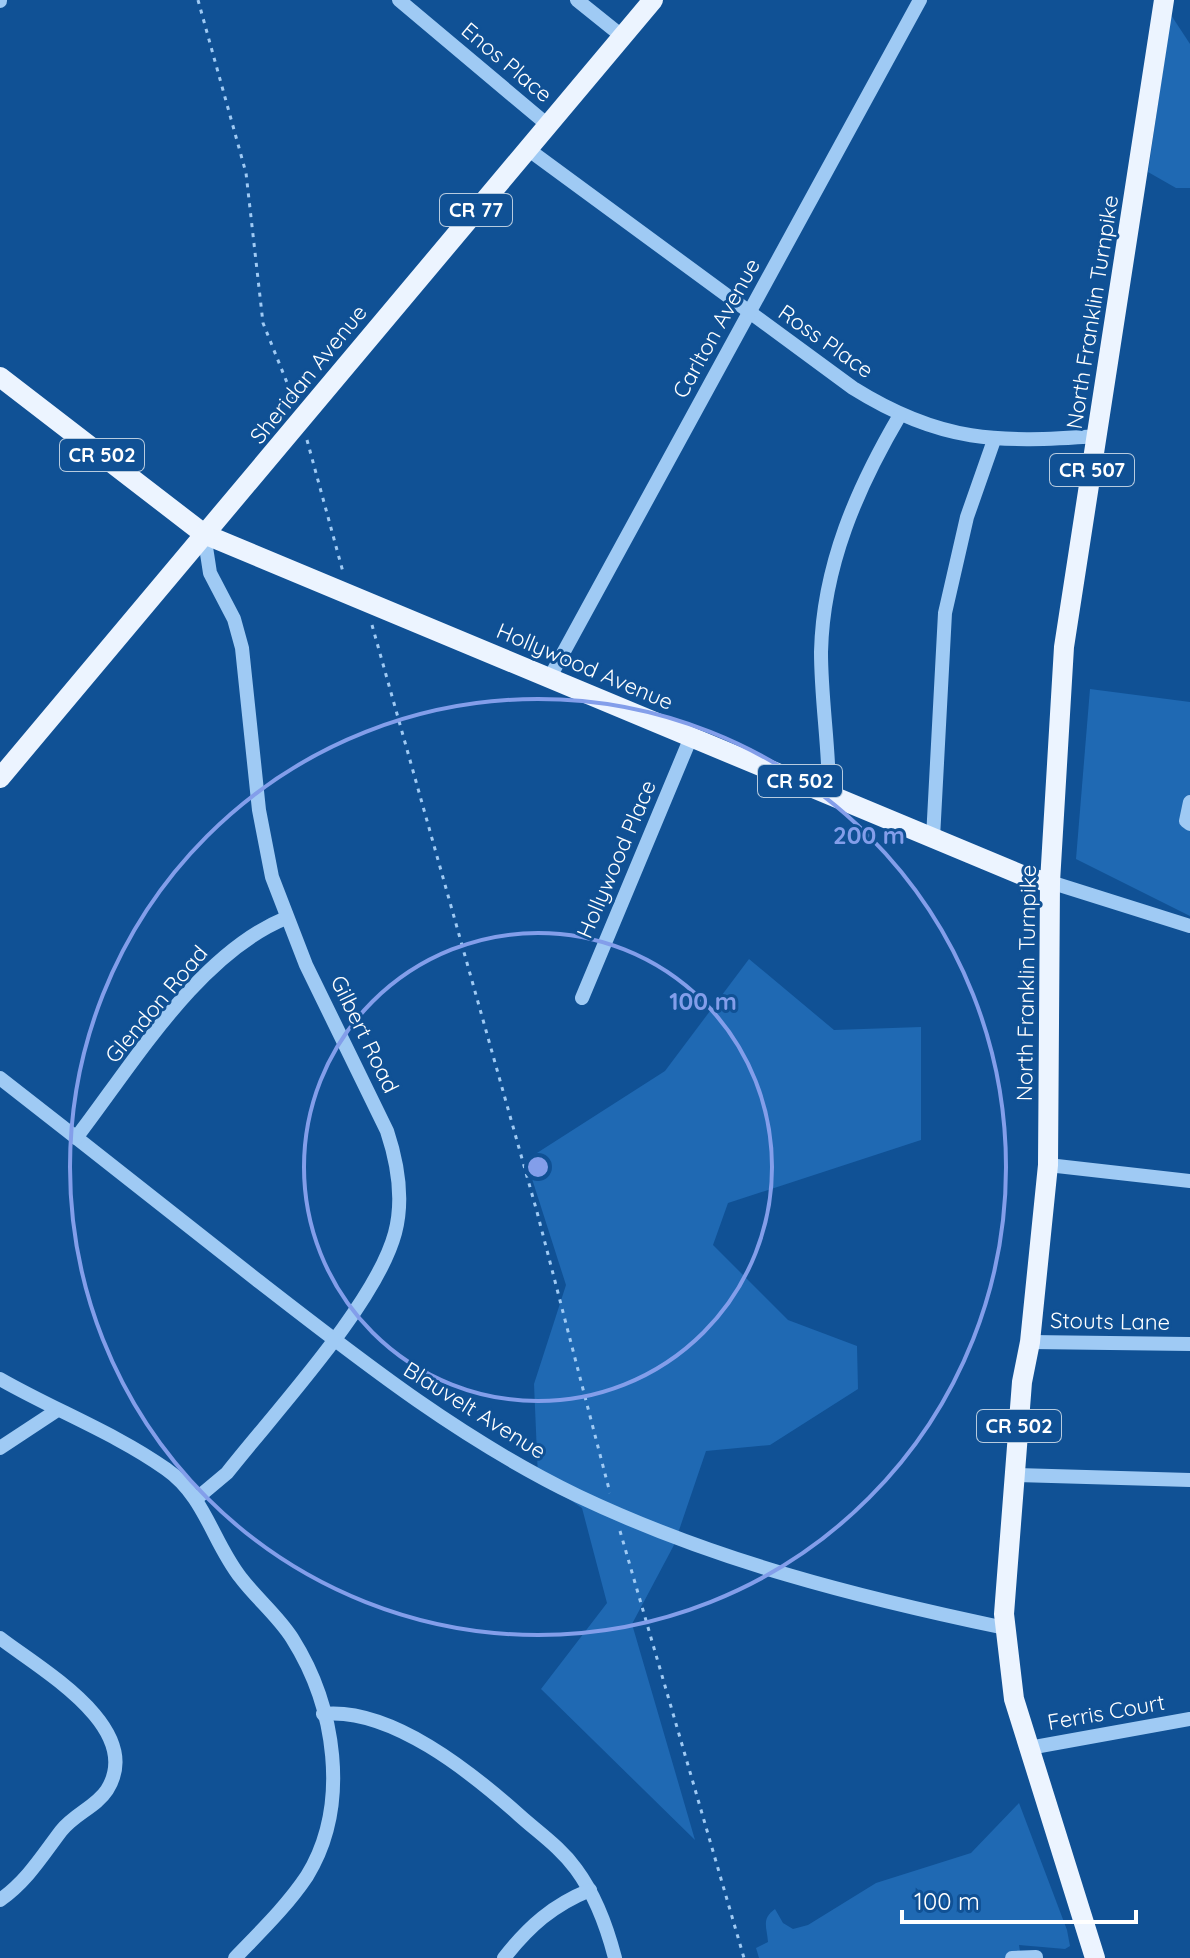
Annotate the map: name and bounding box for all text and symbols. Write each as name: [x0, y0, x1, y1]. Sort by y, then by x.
street label: Enos Place: [456, 16, 558, 108]
street label: North Franklin Turnpike: [1060, 193, 1124, 431]
road number: CR 77: [440, 194, 512, 226]
street label: Carlton Avenue: [666, 253, 766, 403]
street label: Ross Place: [773, 298, 879, 384]
street label: Sheridan Avenue: [243, 299, 373, 449]
road number: CR 502: [60, 439, 144, 471]
road number: CR 507: [1050, 454, 1134, 486]
street label: Hollywood Avenue: [492, 616, 678, 716]
road number: CR 502: [758, 765, 842, 797]
street label: Hollywood Place: [570, 776, 662, 942]
text: 200 m: [833, 820, 905, 850]
street label: North Franklin Turnpike: [1010, 865, 1042, 1101]
street label: Glendon Road: [99, 939, 213, 1069]
street label: Gilbert Road: [325, 971, 405, 1097]
text: 100 m: [669, 986, 737, 1016]
centre of rings: [524, 1153, 552, 1181]
street label: Stouts Lane: [1050, 1306, 1170, 1336]
street label: Blauvelt Avenue: [399, 1355, 551, 1465]
road number: CR 502: [977, 1410, 1061, 1442]
street label: Ferris Court: [1045, 1688, 1167, 1736]
scale bar: [902, 1874, 1136, 1924]
text: 100 m: [914, 1886, 980, 1916]

